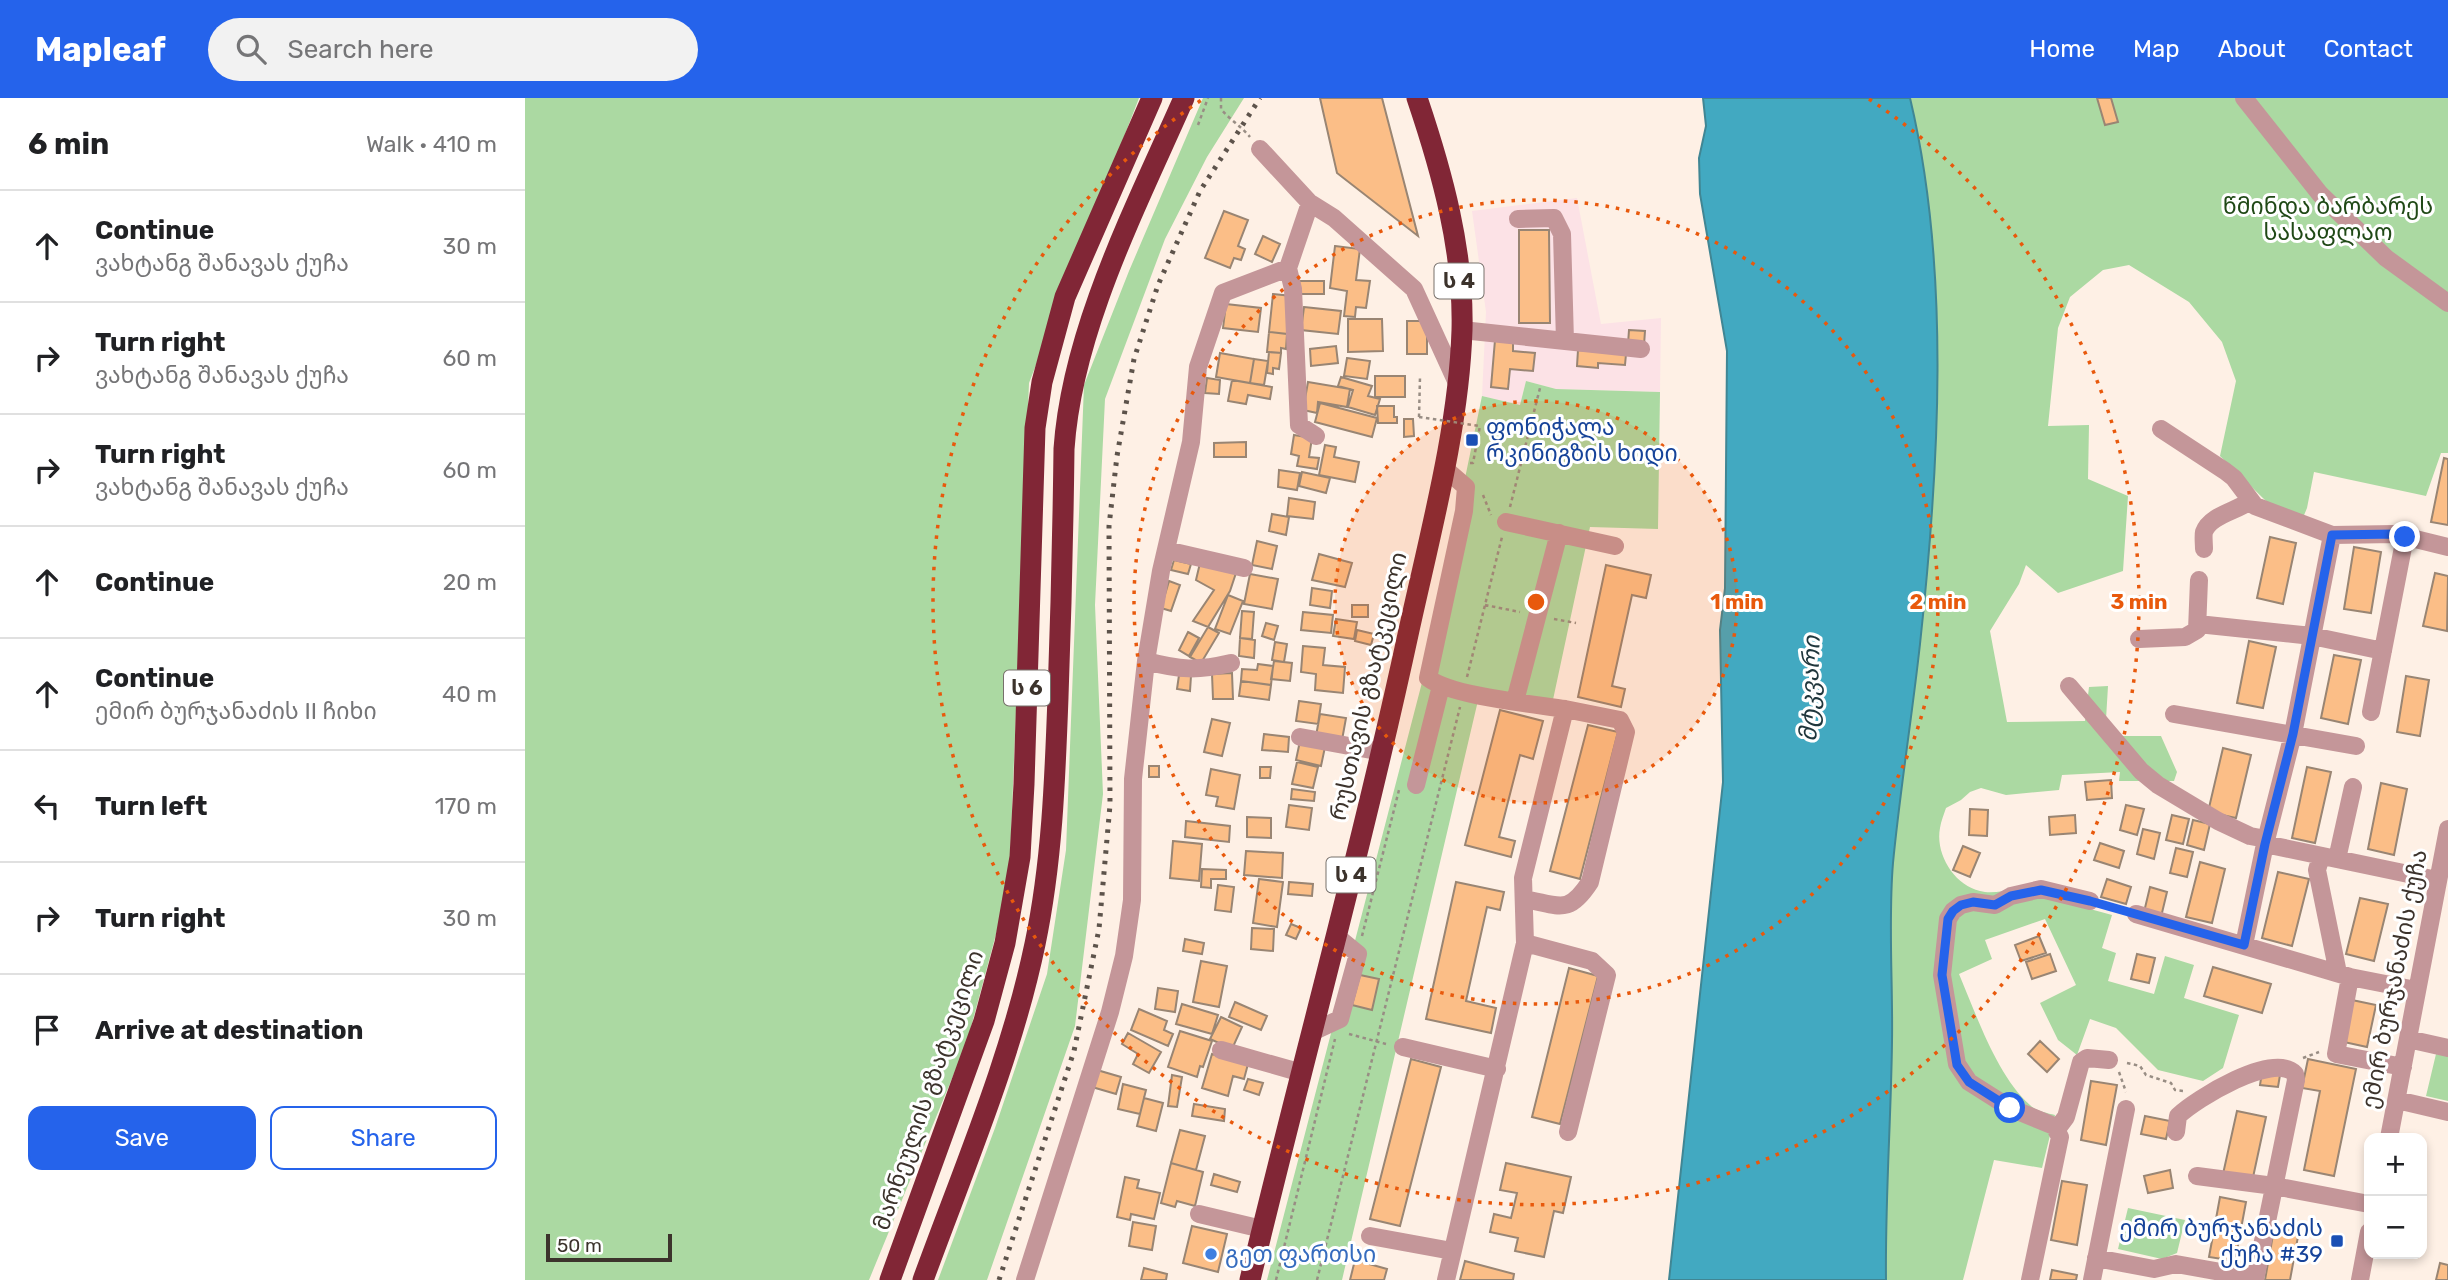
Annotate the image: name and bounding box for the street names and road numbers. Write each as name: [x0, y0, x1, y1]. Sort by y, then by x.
road number: ს 4: [1434, 264, 1483, 298]
street label: რუსთავის გზატკეცილი: [1323, 549, 1413, 823]
road number: ს 6: [1004, 670, 1050, 706]
street label: ემირ ბურჯანაძის ქუჩა: [2355, 847, 2433, 1111]
road number: ს 4: [1327, 858, 1375, 892]
street label: მარნეულის გზატკეცილი: [867, 946, 989, 1234]

